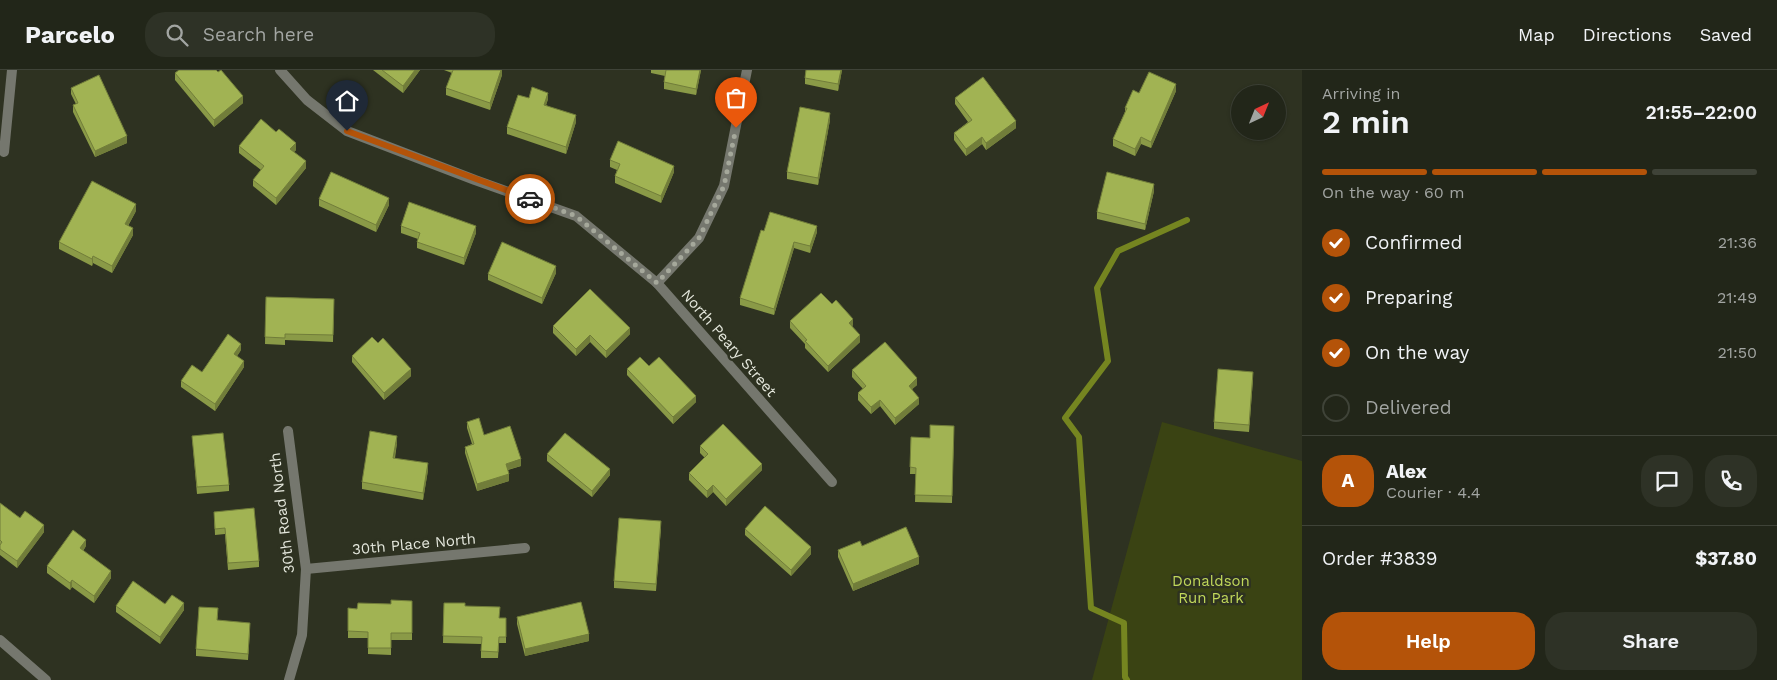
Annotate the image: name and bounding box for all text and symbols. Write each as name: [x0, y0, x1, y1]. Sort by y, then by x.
search box: [145, 12, 495, 57]
text: Parcelo: [25, 21, 115, 49]
icon: search: [163, 21, 191, 49]
text: Search here: [203, 23, 314, 46]
text: Map: [1518, 24, 1555, 45]
text: Directions: [1583, 24, 1672, 45]
text: Saved: [1700, 24, 1752, 45]
pin: [715, 77, 757, 128]
pin: [326, 80, 368, 131]
icon: bag: [722, 84, 750, 112]
text: Arriving in: [1322, 84, 1400, 103]
north arrow: [1231, 85, 1286, 140]
map controls: [1231, 85, 1286, 140]
icon: home: [333, 87, 361, 115]
text: 21:55–22:00: [1646, 101, 1757, 124]
text: 2 min: [1322, 103, 1410, 141]
courier: [505, 174, 555, 224]
text: On the way · 60 m: [1322, 183, 1464, 202]
icon: car: [516, 185, 544, 213]
icon: check: [1322, 229, 1350, 257]
text: Confirmed: [1365, 231, 1462, 254]
text: 21:36: [1718, 233, 1757, 252]
icon: check: [1322, 284, 1350, 312]
street label: North Peary Street: [678, 286, 781, 401]
text: Preparing: [1365, 286, 1452, 309]
text: 21:49: [1717, 288, 1757, 307]
icon: check: [1322, 339, 1350, 367]
text: On the way: [1365, 341, 1469, 364]
text: 21:50: [1717, 343, 1757, 362]
text: Delivered: [1365, 396, 1452, 419]
street label: 30th Road North: [266, 452, 298, 574]
button: chat: [1641, 455, 1693, 507]
button: phone: [1705, 455, 1757, 507]
text: Alex: [1386, 460, 1427, 483]
text: A: [1342, 469, 1354, 492]
text: Courier · 4.4: [1386, 483, 1481, 502]
street label: 30th Place North: [351, 530, 477, 558]
text: Order #3839: [1322, 547, 1438, 570]
text: $37.80: [1695, 547, 1757, 570]
park label: Donaldson Run Park: [1172, 572, 1250, 607]
button: Help: [1322, 612, 1535, 670]
button: Share: [1545, 612, 1757, 670]

